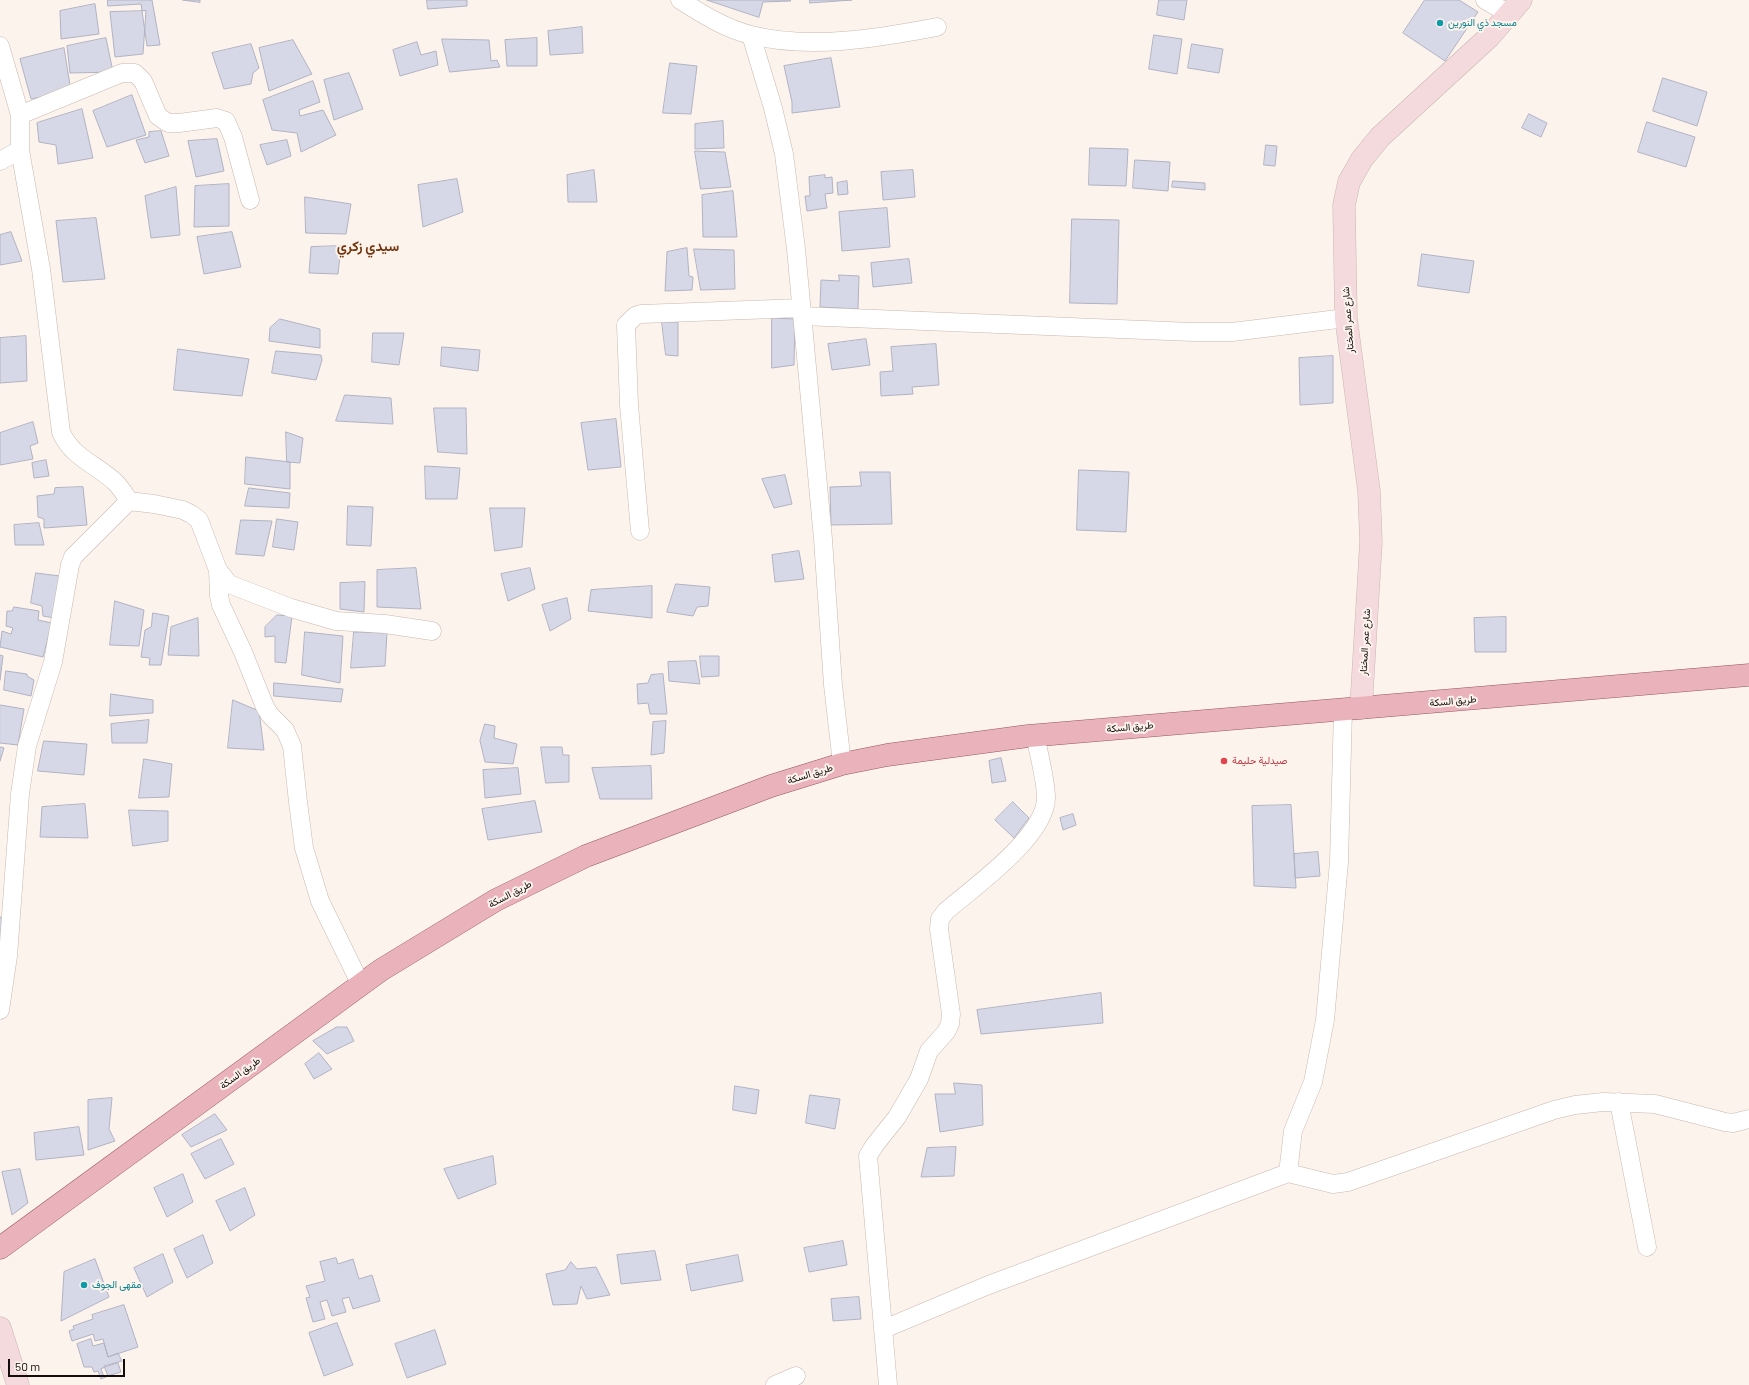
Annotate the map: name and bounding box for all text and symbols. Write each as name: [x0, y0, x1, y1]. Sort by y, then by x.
place label: مسجد ذي النورين: [1448, 17, 1517, 29]
marker: مسجد ذي النورين: [1435, 18, 1445, 28]
district label: سيدي زكري: [337, 238, 399, 254]
street label: شارع عمر المختار: [1340, 286, 1356, 354]
street label: شارع عمر المختار: [1357, 608, 1373, 676]
street label: طريق السكة: [1429, 693, 1477, 709]
street label: طريق السكة: [1106, 719, 1154, 735]
place label: صيدلية حليمة: [1232, 755, 1287, 767]
marker: صيدلية حليمة: [1219, 756, 1229, 766]
street label: طريق السكة: [786, 761, 834, 787]
street label: طريق السكة: [486, 878, 534, 910]
street label: طريق السكة: [217, 1054, 263, 1092]
place label: مقهى الجوف: [92, 1279, 141, 1291]
marker: مقهى الجوف: [79, 1280, 89, 1290]
scale bar: [10, 1351, 127, 1377]
text: 50 m: [15, 1359, 40, 1373]

